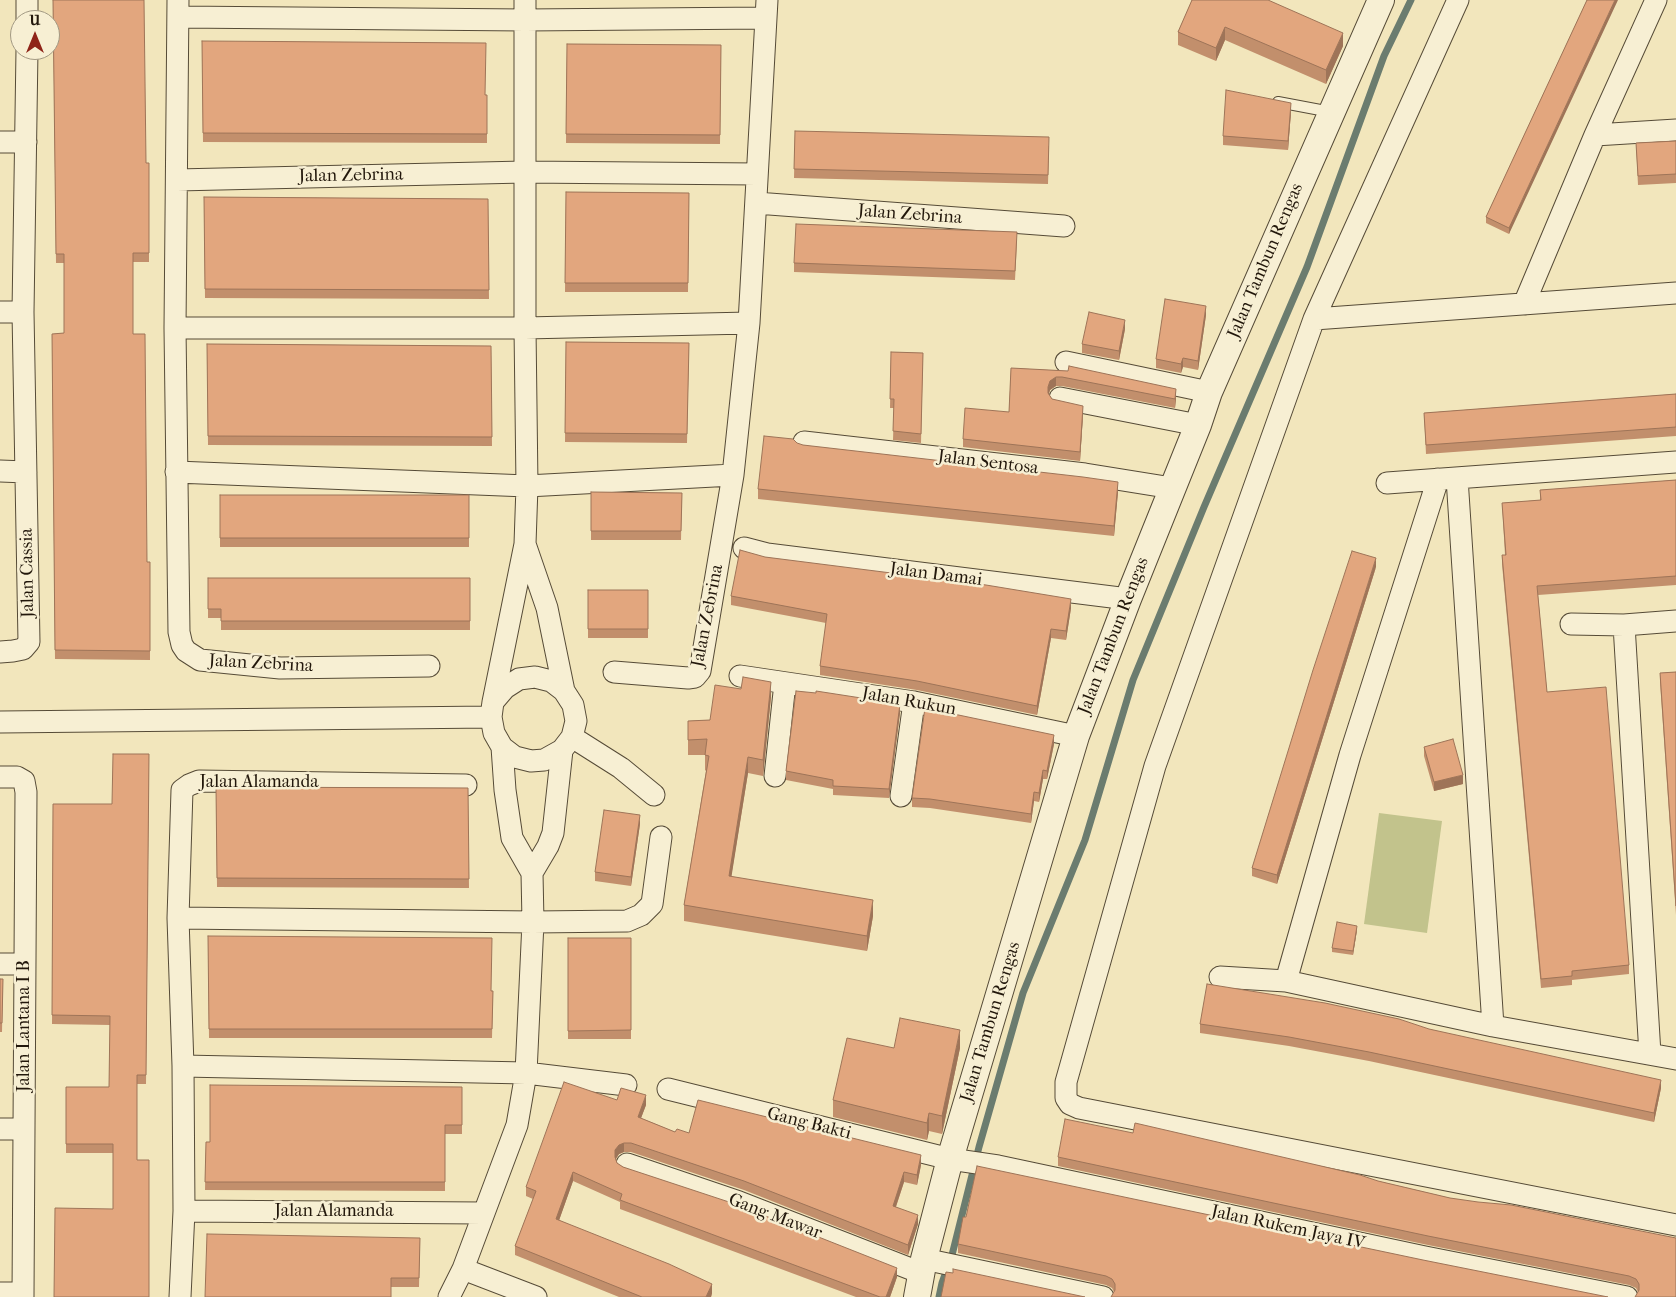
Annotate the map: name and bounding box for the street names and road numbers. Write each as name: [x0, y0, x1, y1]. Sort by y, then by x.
street label: Jalan Zebrina: [299, 164, 403, 188]
street label: Jalan Tambun Rengas: [1223, 180, 1309, 342]
street label: Jalan Zebrina: [857, 201, 963, 229]
street label: Jalan Sentosa: [936, 446, 1040, 480]
street label: Jalan Cassia: [16, 528, 40, 618]
street label: Jalan Tambun Rengas: [1074, 554, 1154, 718]
street label: Jalan Damai: [889, 559, 983, 591]
street label: Jalan Zebrina: [687, 563, 729, 669]
street label: Jalan Zebrina: [208, 650, 314, 678]
street label: Jalan Rukun: [860, 683, 958, 721]
street label: Jalan Alamanda: [199, 772, 319, 794]
street label: Jalan Tambun Rengas: [956, 939, 1026, 1105]
street label: Jalan Lantana I B: [14, 960, 36, 1092]
street label: Gang Bakti: [765, 1103, 853, 1145]
street label: Gang Mawar: [725, 1189, 825, 1245]
street label: Jalan Alamanda: [274, 1201, 394, 1223]
street label: Jalan Rukem Jaya IV: [1209, 1201, 1367, 1255]

